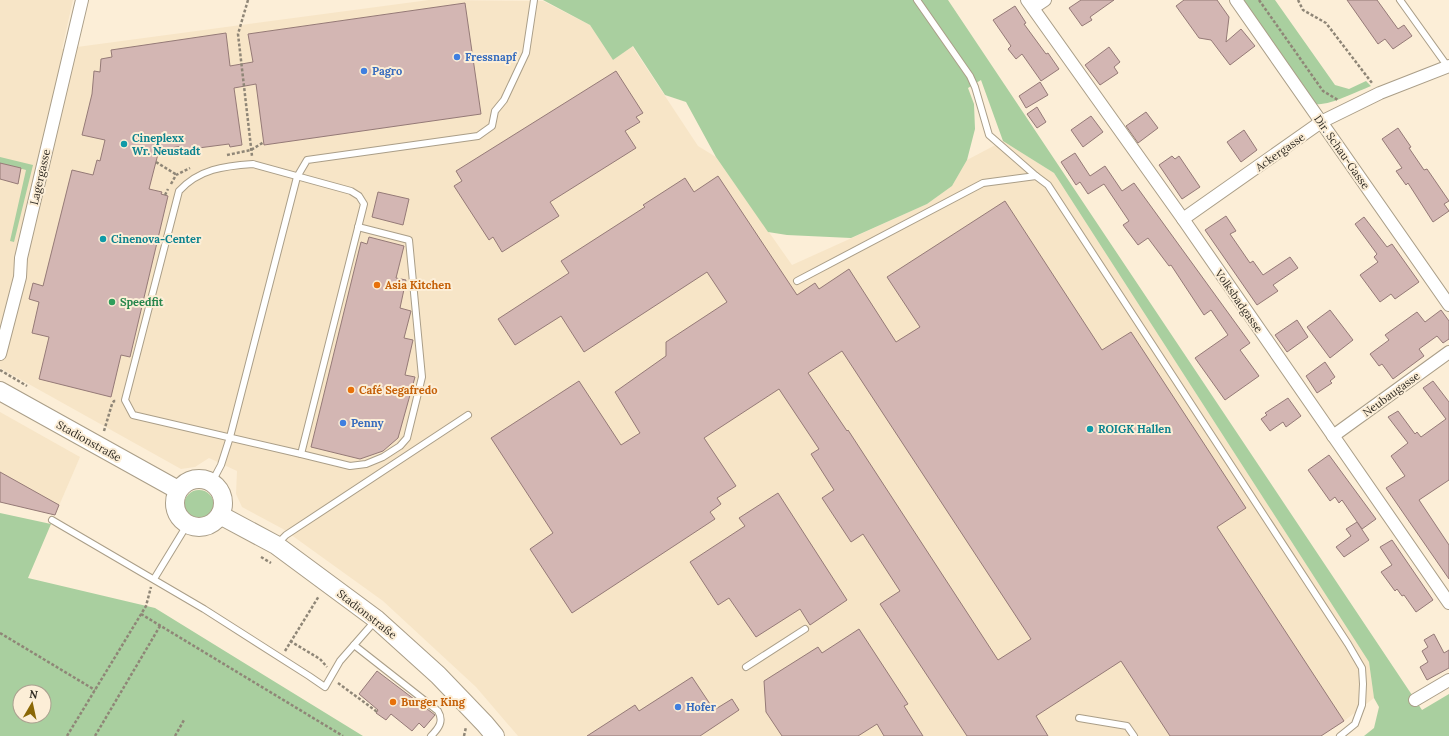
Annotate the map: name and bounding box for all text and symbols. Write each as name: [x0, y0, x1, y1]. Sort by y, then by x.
place label: Fressnapf: [465, 50, 517, 64]
marker: Fressnapf: [452, 52, 462, 62]
place label: Pagro: [372, 64, 402, 78]
marker: Pagro: [359, 66, 369, 76]
street label: Dir. Schau-Gasse: [1311, 112, 1373, 192]
street label: Ackergasse: [1252, 130, 1307, 175]
place label: Cineplexx Wr. Neustadt: [132, 131, 201, 158]
marker: Cineplexx Wr. Neustadt: [119, 139, 129, 149]
street label: Lagergasse: [27, 148, 53, 206]
place label: Cinenova-Center: [111, 232, 202, 246]
marker: Cinenova-Center: [98, 234, 108, 244]
street label: Volksbadgasse: [1212, 266, 1266, 335]
place label: Asia Kitchen: [385, 278, 451, 292]
marker: Asia Kitchen: [372, 280, 382, 290]
place label: Speedfit: [120, 295, 164, 309]
marker: Speedfit: [107, 297, 117, 307]
street label: Neubaugasse: [1360, 369, 1422, 419]
place label: Café Segafredo: [359, 383, 437, 397]
marker: Café Segafredo: [346, 385, 356, 395]
place label: Penny: [351, 416, 385, 430]
street label: Stadionstraße: [54, 417, 124, 465]
marker: Penny: [338, 418, 348, 428]
place label: ROIGK Hallen: [1098, 422, 1171, 436]
marker: ROIGK Hallen: [1085, 424, 1095, 434]
street label: Stadionstraße: [334, 586, 400, 642]
north arrow: [12, 684, 52, 724]
text: N: [28, 687, 39, 702]
place label: Burger King: [401, 695, 466, 709]
marker: Burger King: [388, 697, 398, 707]
place label: Hofer: [686, 700, 717, 714]
marker: Hofer: [673, 702, 683, 712]

